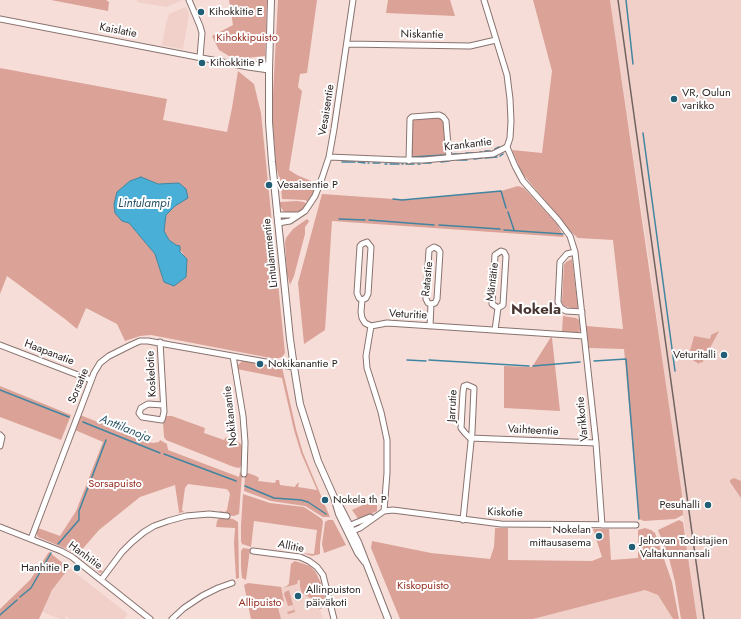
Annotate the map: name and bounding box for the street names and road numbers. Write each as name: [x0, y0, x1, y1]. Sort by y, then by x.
street label: Kaislatie: [98, 21, 138, 41]
street label: Niskantie: [400, 28, 444, 42]
street label: Vesaisentie: [316, 83, 338, 137]
street label: Krankantie: [443, 136, 493, 154]
street label: Lintulammentie: [261, 218, 281, 288]
street label: Ratastie: [420, 261, 436, 297]
street label: Mäntätie: [484, 262, 502, 302]
street label: Veturitie: [389, 307, 427, 323]
street label: Haapanatie: [22, 337, 76, 369]
street label: Koskelotie: [144, 351, 160, 397]
street label: Sorsatie: [66, 367, 92, 405]
street label: Nokikanantie: [221, 385, 241, 447]
street label: Jarrutie: [446, 389, 460, 423]
street label: Varikkotie: [574, 396, 592, 442]
street label: Vaihteentie: [507, 423, 559, 439]
street label: Kiskotie: [487, 506, 523, 520]
street label: Allitie: [277, 538, 305, 556]
street label: Hanhitie: [65, 539, 105, 573]

